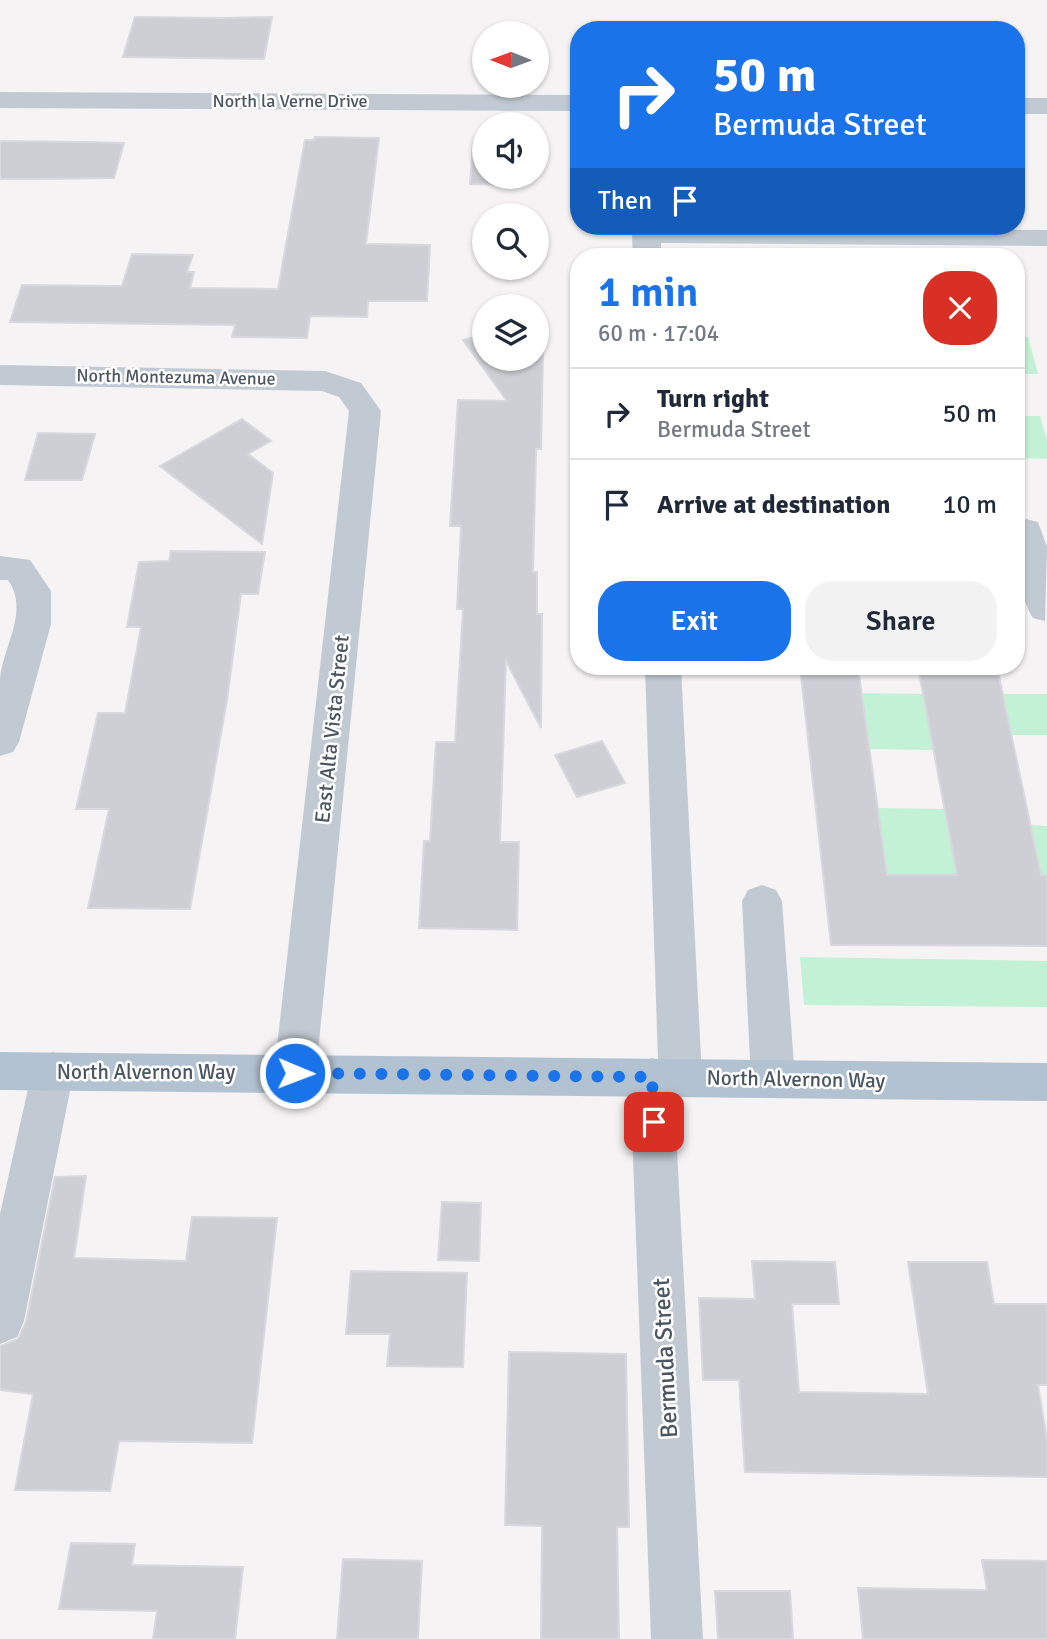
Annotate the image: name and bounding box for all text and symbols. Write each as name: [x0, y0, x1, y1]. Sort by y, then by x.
north arrow: [472, 21, 550, 98]
map controls: [472, 21, 549, 371]
text: 50 m: [713, 45, 816, 105]
icon: right: [598, 49, 689, 140]
street label: North la Verne Drive: [212, 90, 368, 112]
text: Bermuda Street: [713, 105, 927, 144]
button: sound: [472, 112, 549, 189]
icon: arrive: [666, 182, 704, 220]
text: Then: [598, 185, 652, 217]
button: search: [472, 203, 549, 280]
text: 1 min: [598, 267, 699, 318]
button: close: [923, 271, 997, 345]
button: layers: [472, 294, 549, 371]
text: 60 m · 17:04: [598, 319, 719, 348]
street label: North Montezuma Avenue: [76, 364, 276, 390]
text: Turn right: [657, 383, 769, 415]
icon: right: [598, 395, 636, 433]
text: 50 m: [942, 398, 997, 430]
text: Bermuda Street: [657, 415, 811, 444]
icon: arrive: [598, 486, 636, 524]
text: Arrive at destination: [657, 489, 890, 521]
text: 10 m: [942, 489, 997, 521]
button: Exit: [598, 581, 791, 661]
button: Share: [805, 581, 997, 661]
street label: East Alta Vista Street: [309, 634, 355, 824]
position arrow: [258, 1036, 332, 1110]
street label: North Alvernon Way: [57, 1059, 235, 1085]
street label: North Alvernon Way: [706, 1064, 886, 1094]
pin: [624, 1092, 684, 1152]
icon: arrive: [635, 1103, 673, 1141]
street label: Bermuda Street: [646, 1277, 684, 1439]

